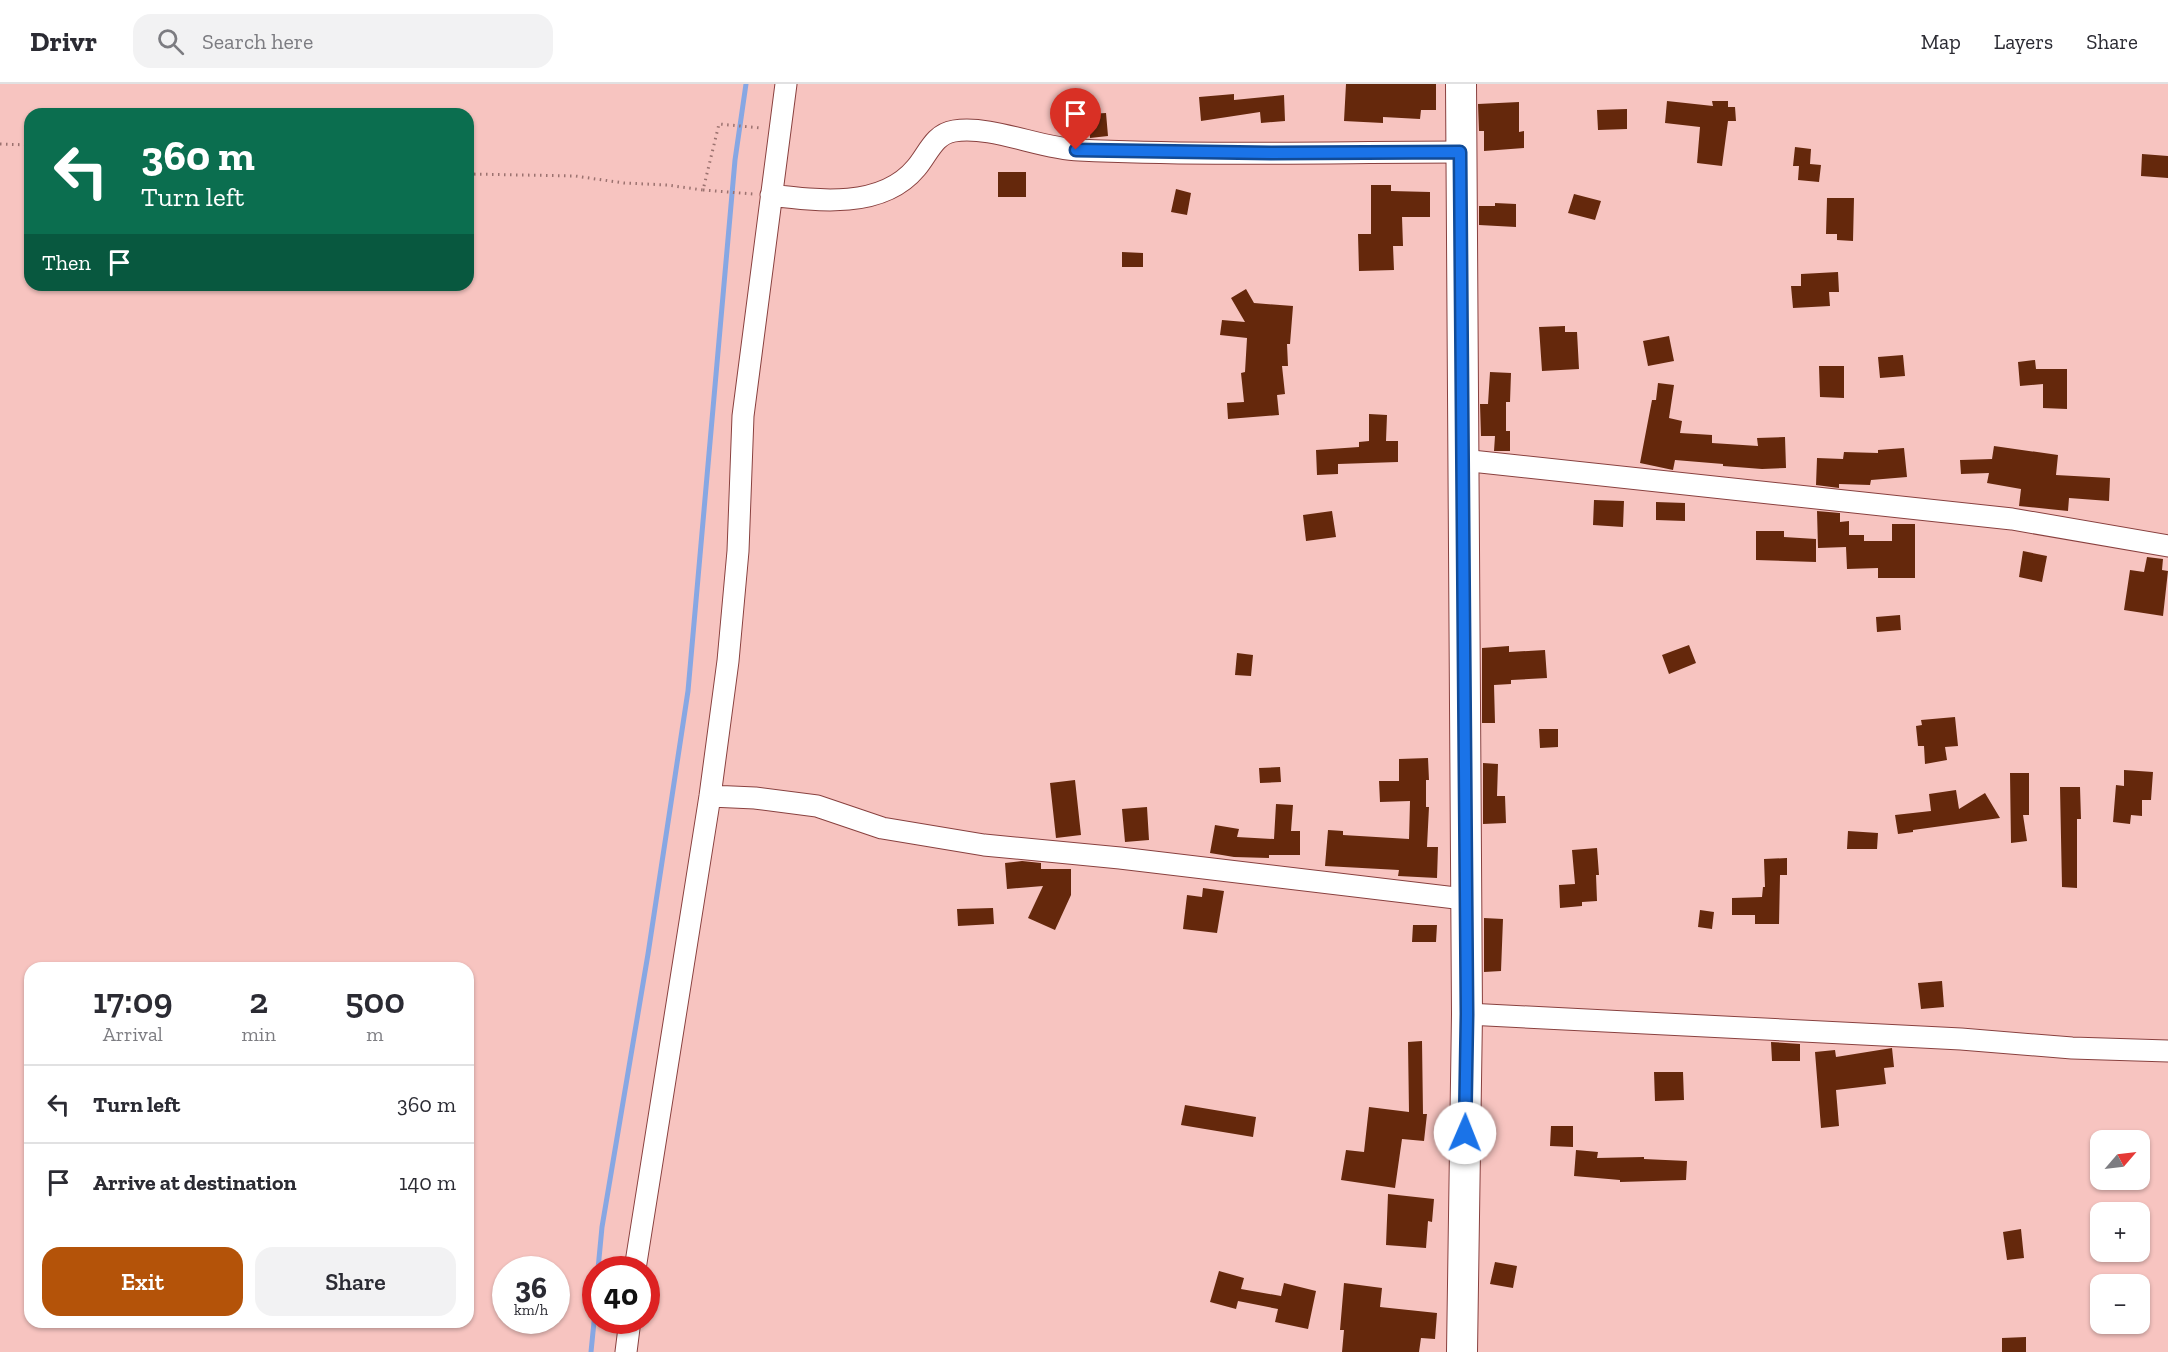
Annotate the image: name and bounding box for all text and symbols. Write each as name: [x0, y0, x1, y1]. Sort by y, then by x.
search box: [133, 14, 553, 68]
text: Drivr: [30, 25, 97, 58]
icon: search: [154, 25, 187, 58]
text: Search here: [202, 28, 313, 55]
text: Map: [1921, 29, 1961, 54]
text: Layers: [1994, 29, 2053, 54]
text: Share: [2086, 29, 2138, 54]
pin: [1050, 88, 1101, 150]
icon: arrive: [1059, 97, 1092, 130]
text: 360 m: [141, 130, 255, 181]
icon: left: [42, 132, 120, 210]
text: Turn left: [141, 181, 244, 213]
icon: arrive: [103, 246, 136, 279]
text: Then: [42, 249, 91, 276]
text: 17:09: [93, 979, 173, 1022]
text: 2: [249, 979, 268, 1022]
text: 500: [345, 979, 405, 1022]
text: Arrival: [103, 1022, 163, 1046]
text: min: [242, 1022, 276, 1046]
text: m: [366, 1022, 384, 1046]
icon: left: [42, 1088, 75, 1121]
text: Turn left: [93, 1091, 180, 1118]
text: 360 m: [397, 1091, 456, 1118]
position arrow: [1433, 1101, 1497, 1165]
north arrow: [2090, 1130, 2150, 1190]
map controls: [2090, 1130, 2150, 1334]
icon: arrive: [42, 1166, 75, 1199]
text: Arrive at destination: [93, 1169, 296, 1196]
text: 140 m: [399, 1169, 456, 1196]
button: +: [2090, 1202, 2150, 1262]
button: Exit: [42, 1247, 243, 1316]
button: Share: [255, 1247, 456, 1316]
speed limit sign: 40: [582, 1256, 660, 1334]
text: 36: [515, 1270, 547, 1306]
button: −: [2090, 1274, 2150, 1334]
text: km/h: [514, 1301, 548, 1319]

